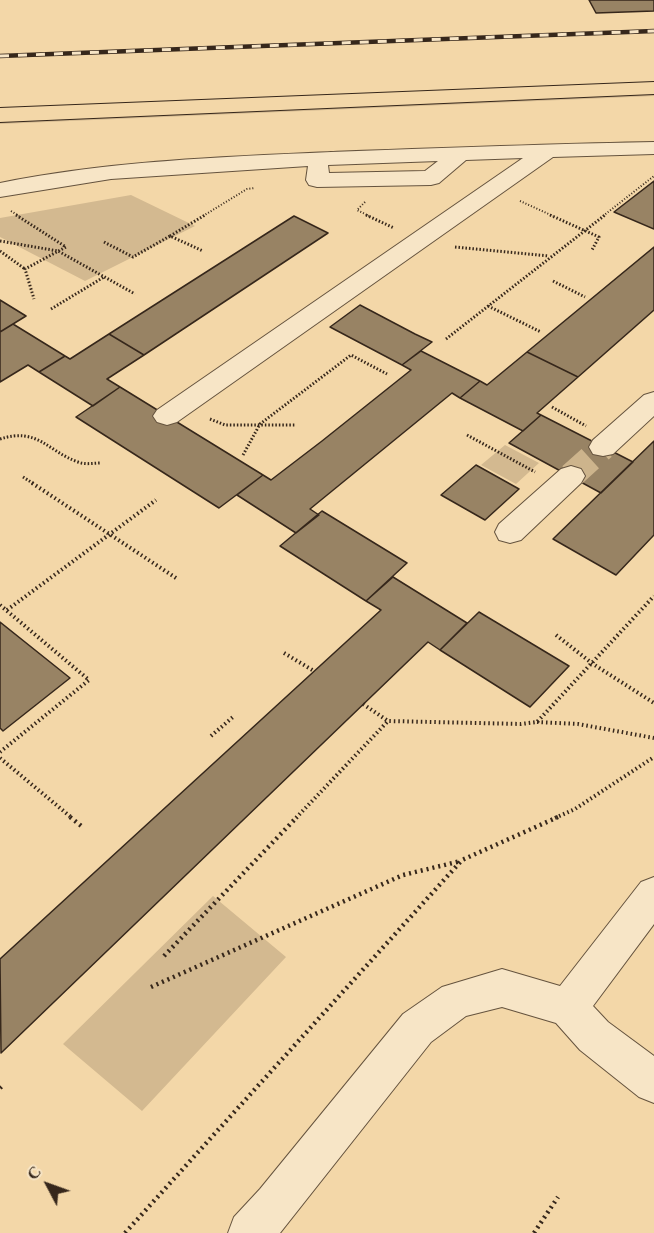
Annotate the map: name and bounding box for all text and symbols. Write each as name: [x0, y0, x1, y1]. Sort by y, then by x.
north arrow: [18, 1155, 78, 1215]
text: С: [22, 1162, 46, 1184]

